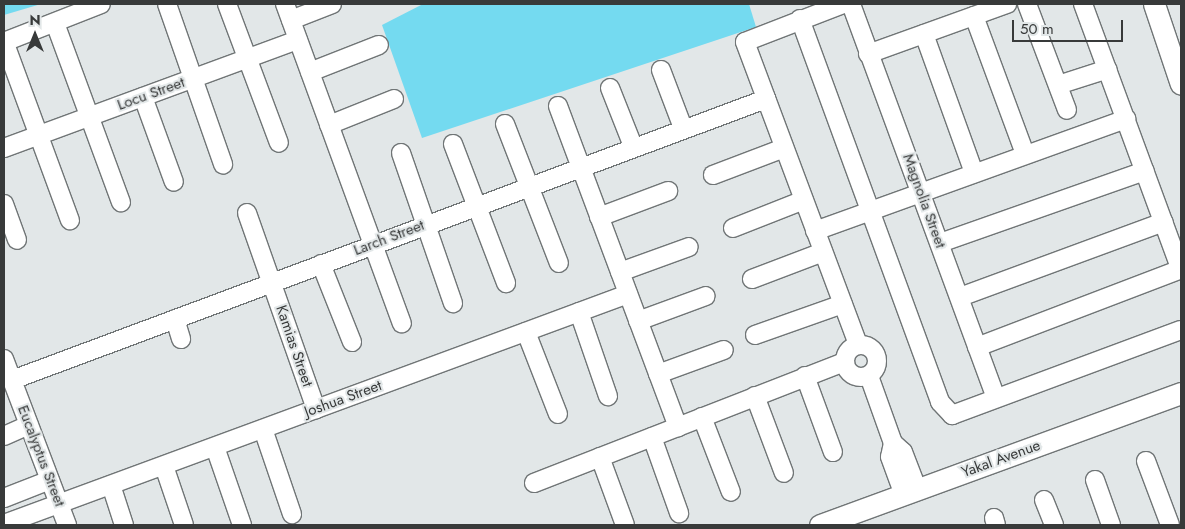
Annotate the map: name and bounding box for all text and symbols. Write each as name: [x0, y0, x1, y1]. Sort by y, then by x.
north arrow: [10, 10, 60, 60]
text: N: [29, 10, 41, 30]
scale bar: [1015, 10, 1126, 42]
text: 50 m: [1020, 18, 1054, 40]
street label: Locu Street: [115, 74, 187, 114]
street label: Magnolia Street: [899, 151, 949, 251]
street label: Larch Street: [351, 216, 427, 260]
street label: Kamias Street: [272, 303, 316, 389]
street label: Joshua Street: [302, 377, 384, 421]
street label: Eucalyptus Street: [13, 403, 69, 509]
street label: Yakal Avenue: [959, 436, 1043, 482]

